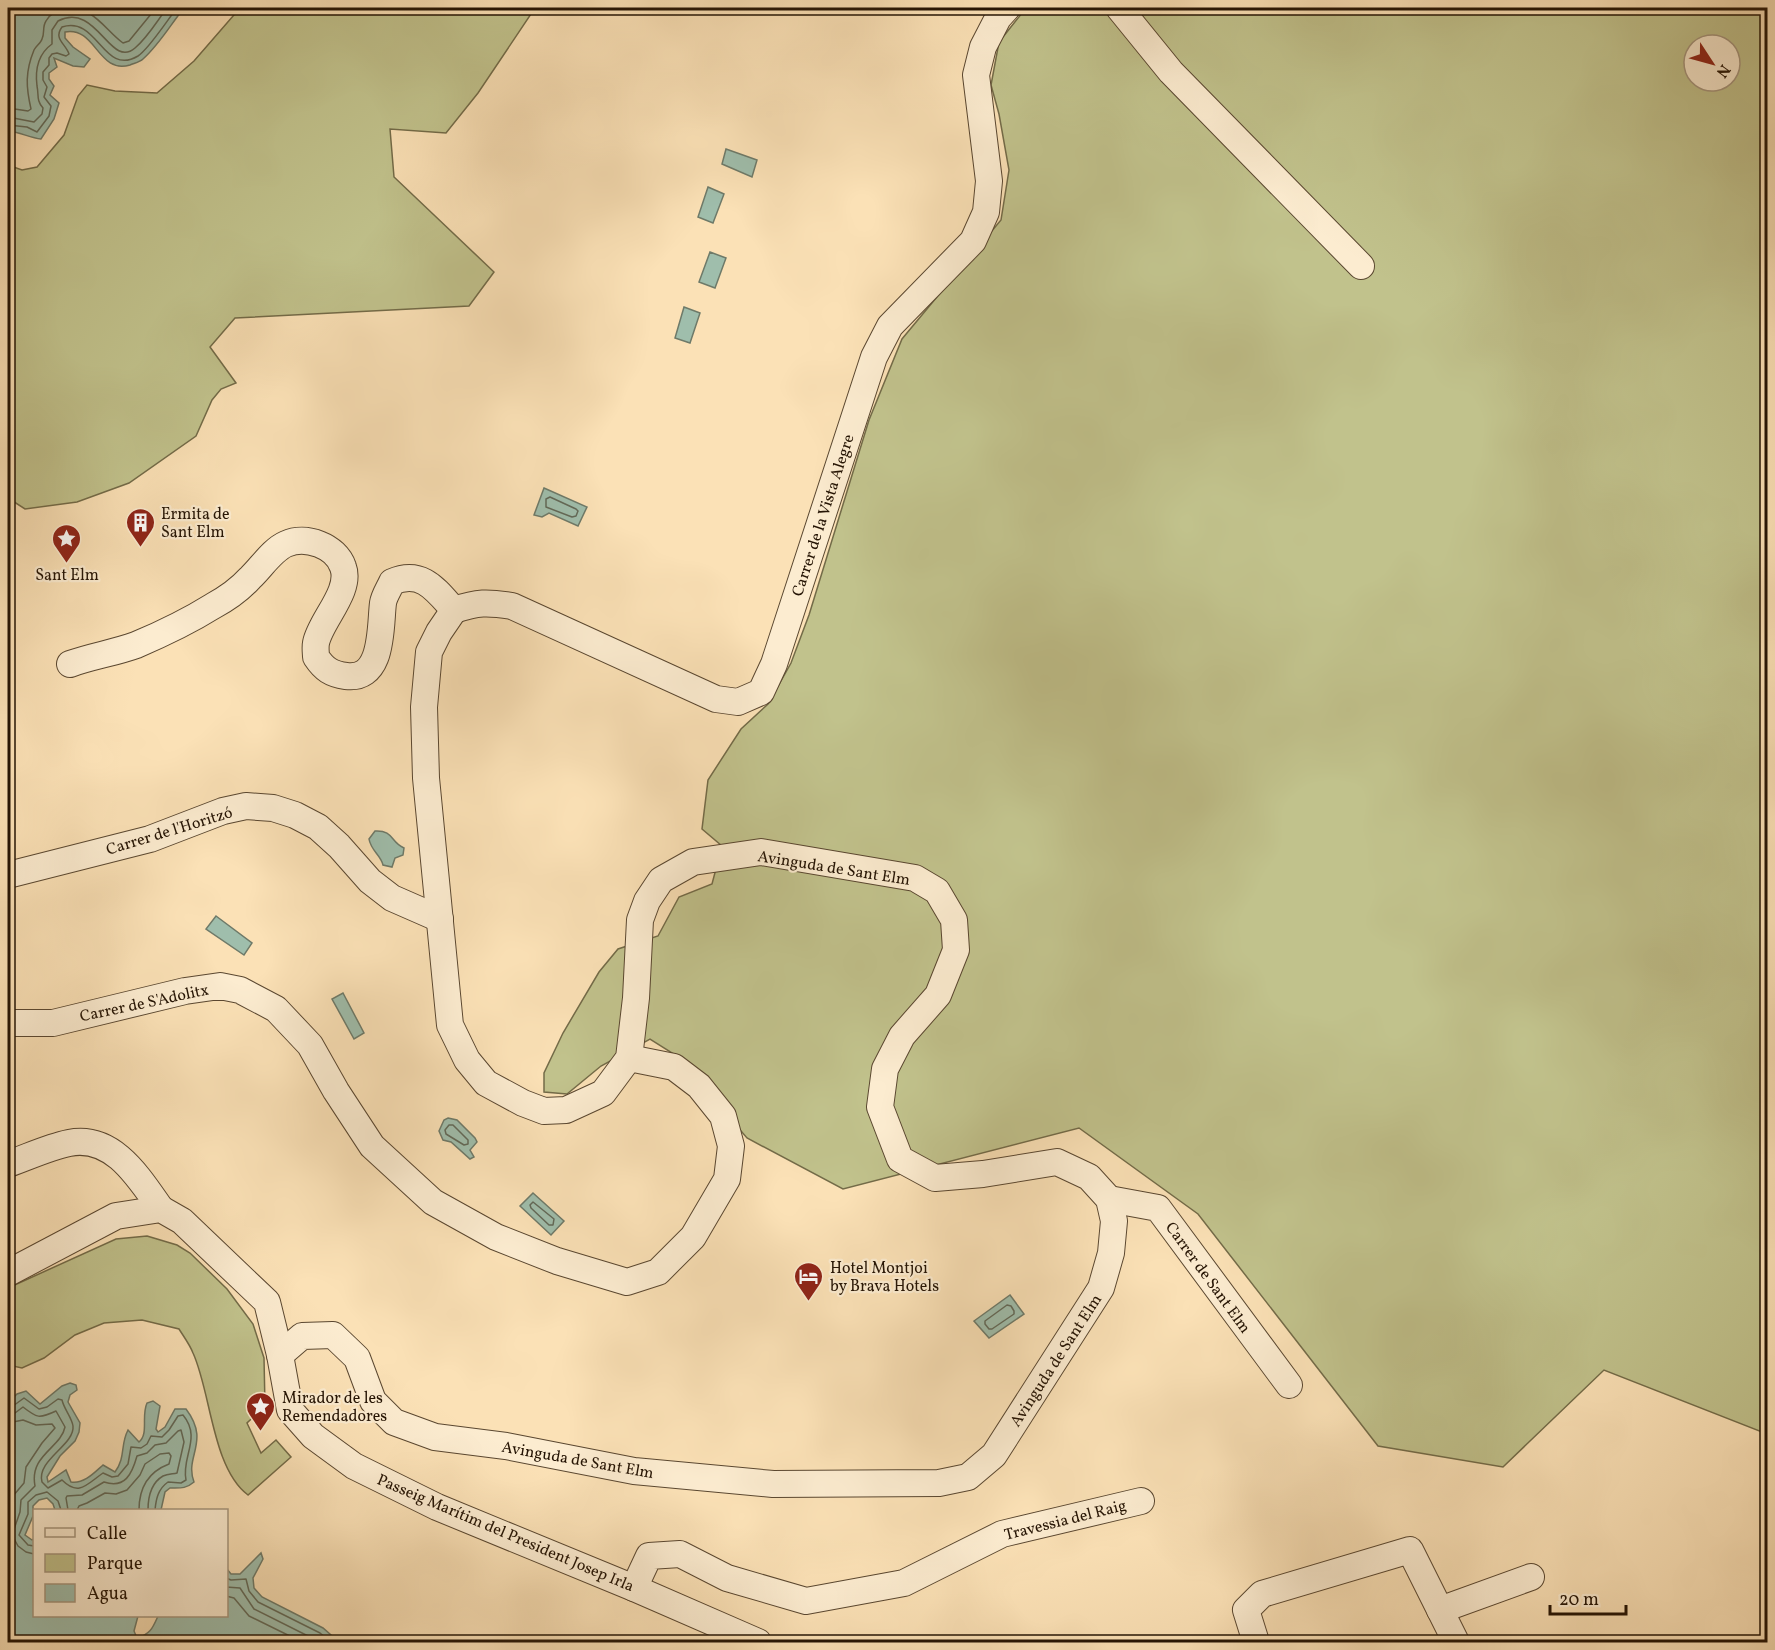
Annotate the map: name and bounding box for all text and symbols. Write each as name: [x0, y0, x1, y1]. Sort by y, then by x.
north arrow: [1682, 33, 1742, 93]
text: N: [1710, 59, 1735, 82]
street label: Carrer de la Vista Alegre: [787, 432, 861, 600]
place label: Ermita de Sant Elm: [161, 504, 230, 544]
building icon: Ermita de Sant Elm: [124, 506, 156, 548]
place icon: Sant Elm: [51, 522, 83, 564]
place label: Sant Elm: [35, 565, 99, 587]
street label: Carrer de l'Horitzó: [104, 802, 236, 862]
street label: Avinguda de Sant Elm: [756, 846, 911, 892]
street label: Carrer de S'Adolitx: [78, 980, 211, 1028]
street label: Carrer de Sant Elm: [1159, 1218, 1255, 1338]
place label: Hotel Montjoi by Brava Hotels: [830, 1258, 939, 1298]
hotel icon: Hotel Montjoi by Brava Hotels: [793, 1260, 825, 1302]
street label: Avinguda de Sant Elm: [1005, 1290, 1108, 1432]
place label: Mirador de les Remendadores: [282, 1388, 387, 1428]
place icon: Mirador de les Remendadores: [245, 1390, 277, 1432]
street label: Avinguda de Sant Elm: [500, 1437, 655, 1485]
street label: Passeig Marítim del President Josep Irla: [373, 1470, 637, 1598]
street label: Travessia del Raig: [1002, 1495, 1129, 1547]
legend: [33, 1509, 228, 1617]
text: Calle: [87, 1522, 127, 1547]
text: Parque: [87, 1552, 142, 1577]
scale bar: [1550, 1578, 1626, 1616]
text: Agua: [87, 1582, 128, 1607]
text: 20 m: [1559, 1588, 1599, 1613]

